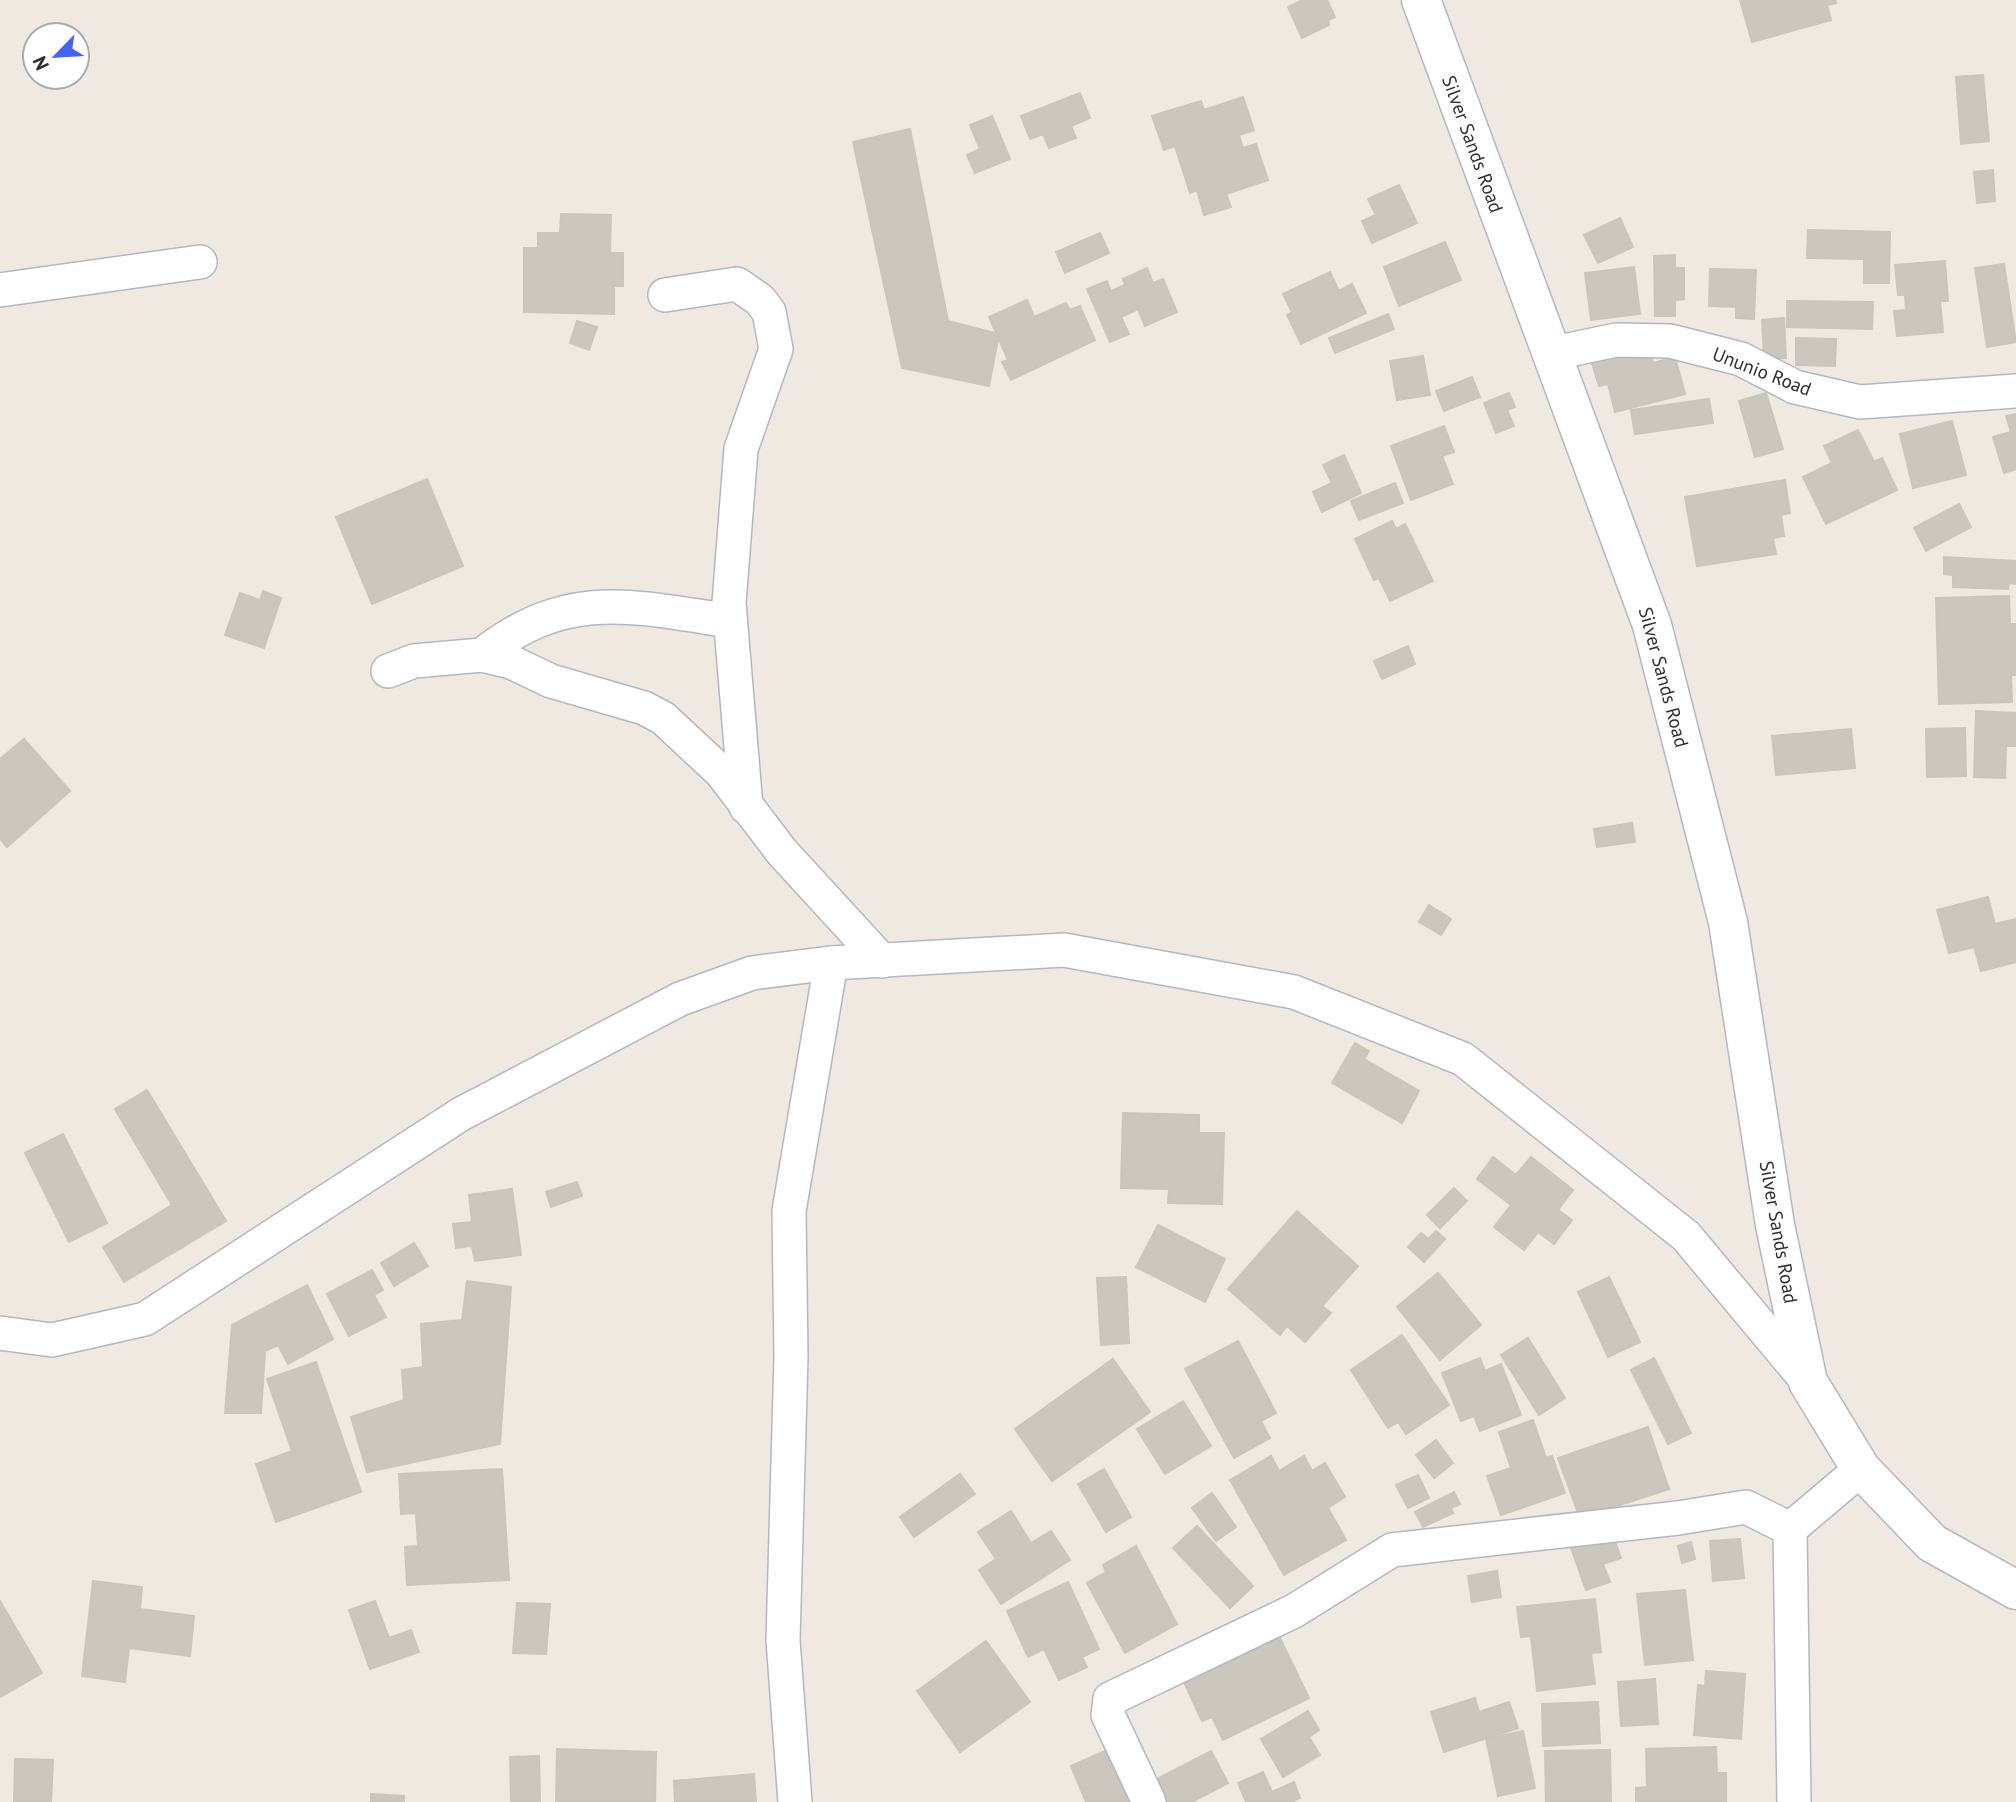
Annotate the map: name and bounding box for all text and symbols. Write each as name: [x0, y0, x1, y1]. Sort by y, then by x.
north arrow: [21, 21, 91, 91]
text: N: [27, 52, 54, 74]
street label: Silver Sands Road: [1437, 72, 1509, 216]
street label: Ununio Road: [1709, 341, 1815, 401]
street label: Silver Sands Road: [1634, 604, 1694, 750]
street label: Silver Sands Road: [1755, 1159, 1803, 1305]

